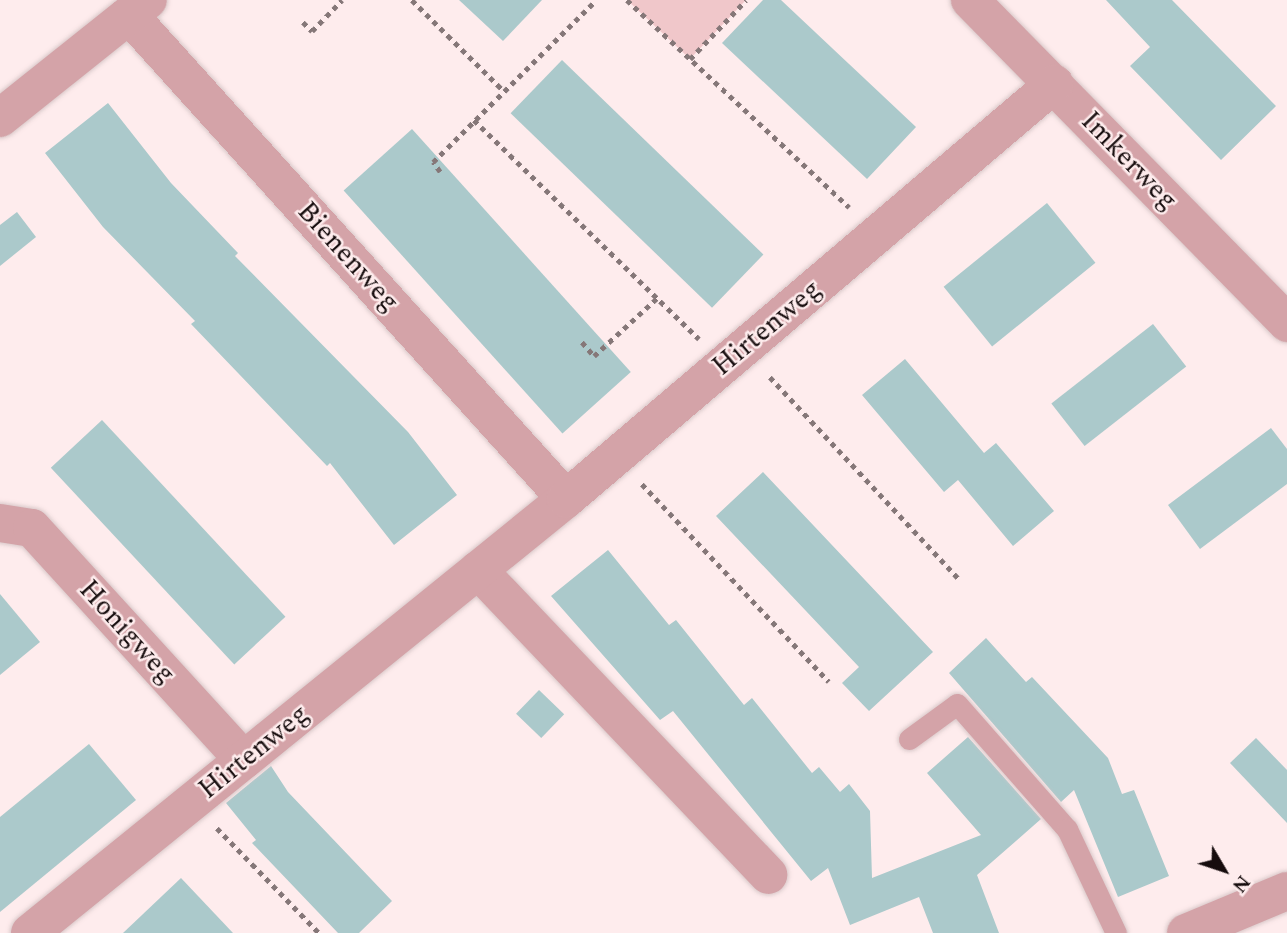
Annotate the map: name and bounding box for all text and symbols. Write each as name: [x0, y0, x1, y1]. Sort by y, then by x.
street label: Imkerweg: [1074, 104, 1184, 218]
street label: Bienenweg: [290, 195, 406, 319]
street label: Hirtenweg: [706, 273, 828, 383]
street label: Honigweg: [72, 573, 182, 691]
street label: Hirtenweg: [192, 697, 316, 807]
north arrow: [1189, 835, 1259, 905]
text: N: [1225, 868, 1257, 899]

